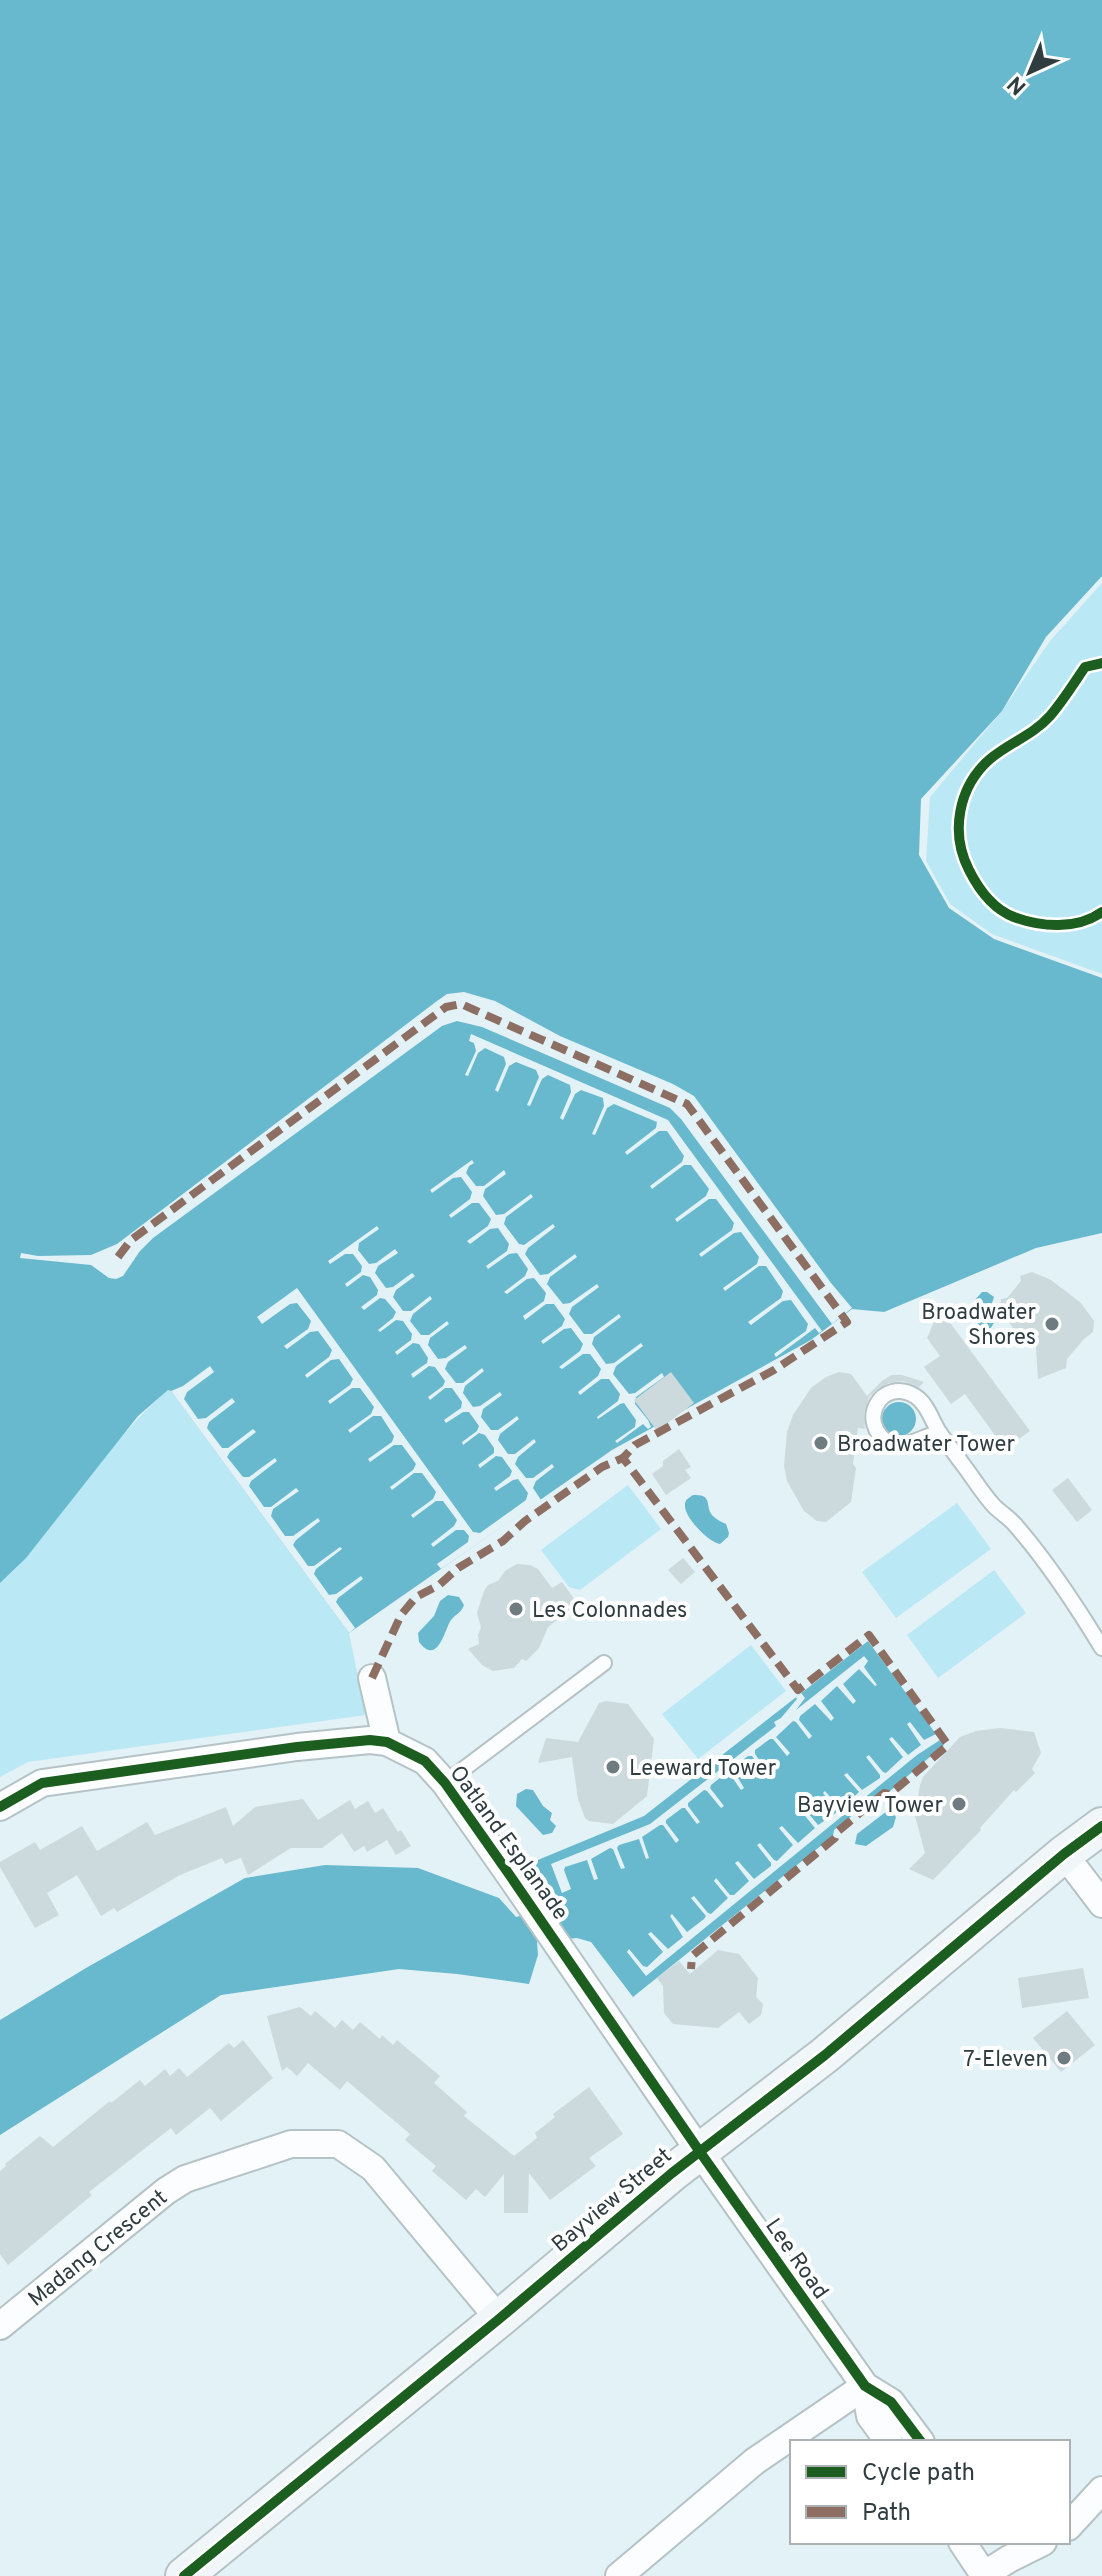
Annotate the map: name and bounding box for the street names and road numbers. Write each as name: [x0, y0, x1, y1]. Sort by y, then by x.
street label: Oatland Esplanade: [443, 1761, 573, 1926]
street label: Bayview Street: [547, 2143, 678, 2259]
street label: Madang Crescent: [24, 2185, 174, 2313]
street label: Lee Road: [758, 2214, 834, 2305]

